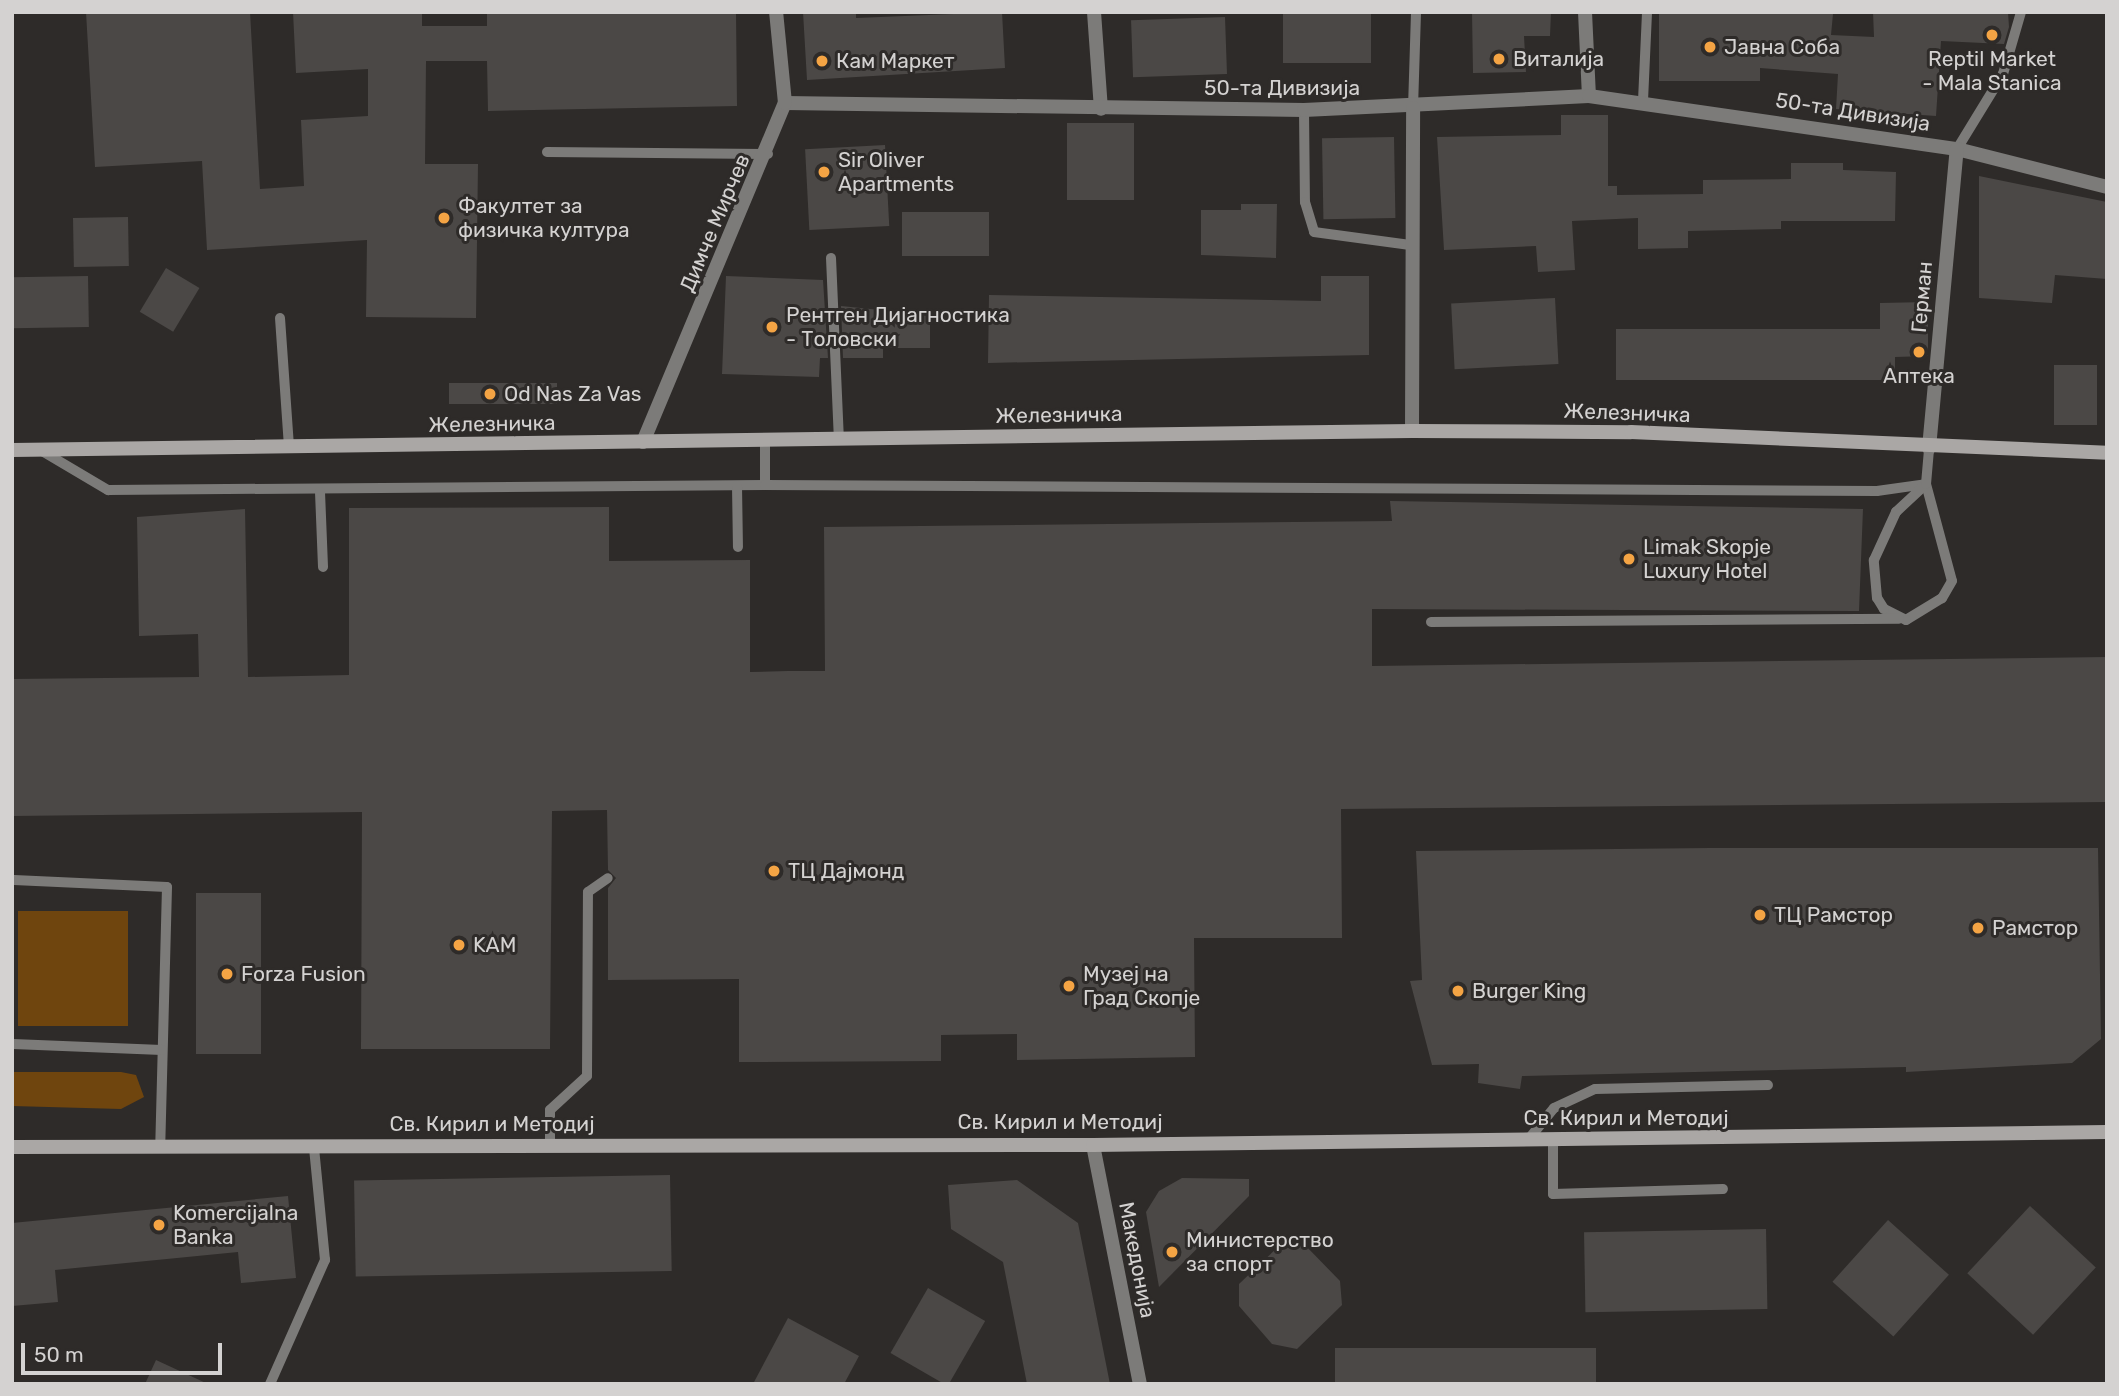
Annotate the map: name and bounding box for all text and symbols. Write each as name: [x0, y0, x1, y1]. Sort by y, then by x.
marker: Reptil Market - Mala Stanica: [1984, 27, 2000, 43]
place label: Јавна Соба: [1724, 34, 1840, 60]
marker: Јавна Соба: [1702, 39, 1718, 55]
place label: Виталија: [1513, 46, 1604, 72]
place label: Reptil Market - Mala Stanica: [1922, 46, 2062, 96]
place label: Кам Маркет: [836, 48, 955, 74]
marker: Виталија: [1491, 51, 1507, 67]
marker: Кам Маркет: [814, 53, 830, 69]
street label: 50-та Дивизија: [1204, 75, 1360, 101]
street label: 50-та Дивизија: [1774, 87, 1932, 137]
place label: Sir Oliver Apartments: [838, 147, 954, 197]
street label: Димче Мирчев: [675, 150, 755, 296]
marker: Sir Oliver Apartments: [816, 164, 832, 180]
place label: Факултет за физичка култура: [458, 193, 630, 243]
marker: Факултет за физичка култура: [436, 210, 452, 226]
street label: Герман: [1906, 260, 1938, 334]
place label: Рентген Дијагностика - Толовски: [786, 302, 1010, 352]
marker: Рентген Дијагностика - Толовски: [764, 319, 780, 335]
marker: Аптека: [1911, 344, 1927, 360]
place label: Аптека: [1883, 363, 1955, 389]
place label: Od Nas Za Vas: [504, 381, 642, 407]
marker: Od Nas Za Vas: [482, 386, 498, 402]
street label: Железничка: [1563, 398, 1691, 428]
street label: Железничка: [995, 401, 1123, 429]
street label: Железничка: [428, 410, 556, 438]
place label: Limak Skopje Luxury Hotel: [1643, 534, 1771, 584]
marker: Limak Skopje Luxury Hotel: [1621, 551, 1637, 567]
place label: ТЦ Дајмонд: [788, 858, 904, 884]
marker: ТЦ Дајмонд: [766, 863, 782, 879]
place label: ТЦ Рамстор: [1774, 902, 1893, 928]
marker: ТЦ Рамстор: [1752, 907, 1768, 923]
place label: Рамстор: [1992, 915, 2078, 941]
marker: Рамстор: [1970, 920, 1986, 936]
place label: KAM: [473, 932, 516, 958]
marker: KAM: [451, 937, 467, 953]
place label: Forza Fusion: [241, 961, 366, 987]
place label: Музеј на Град Скопје: [1083, 961, 1200, 1011]
marker: Forza Fusion: [219, 966, 235, 982]
marker: Музеј на Град Скопје: [1061, 978, 1077, 994]
place label: Burger King: [1472, 978, 1587, 1004]
marker: Burger King: [1450, 983, 1466, 999]
street label: Св. Кирил и Методиј: [1524, 1105, 1728, 1131]
street label: Св. Кирил и Методиј: [958, 1109, 1162, 1135]
street label: Св. Кирил и Методиј: [390, 1111, 594, 1137]
place label: Komercijalna Banka: [173, 1200, 298, 1250]
street label: Македонија: [1113, 1200, 1161, 1320]
marker: Komercijalna Banka: [151, 1217, 167, 1233]
place label: Министерство за спорт: [1186, 1227, 1334, 1277]
marker: Министерство за спорт: [1164, 1244, 1180, 1260]
scale bar: [24, 1330, 226, 1374]
text: 50 m: [34, 1342, 84, 1367]

